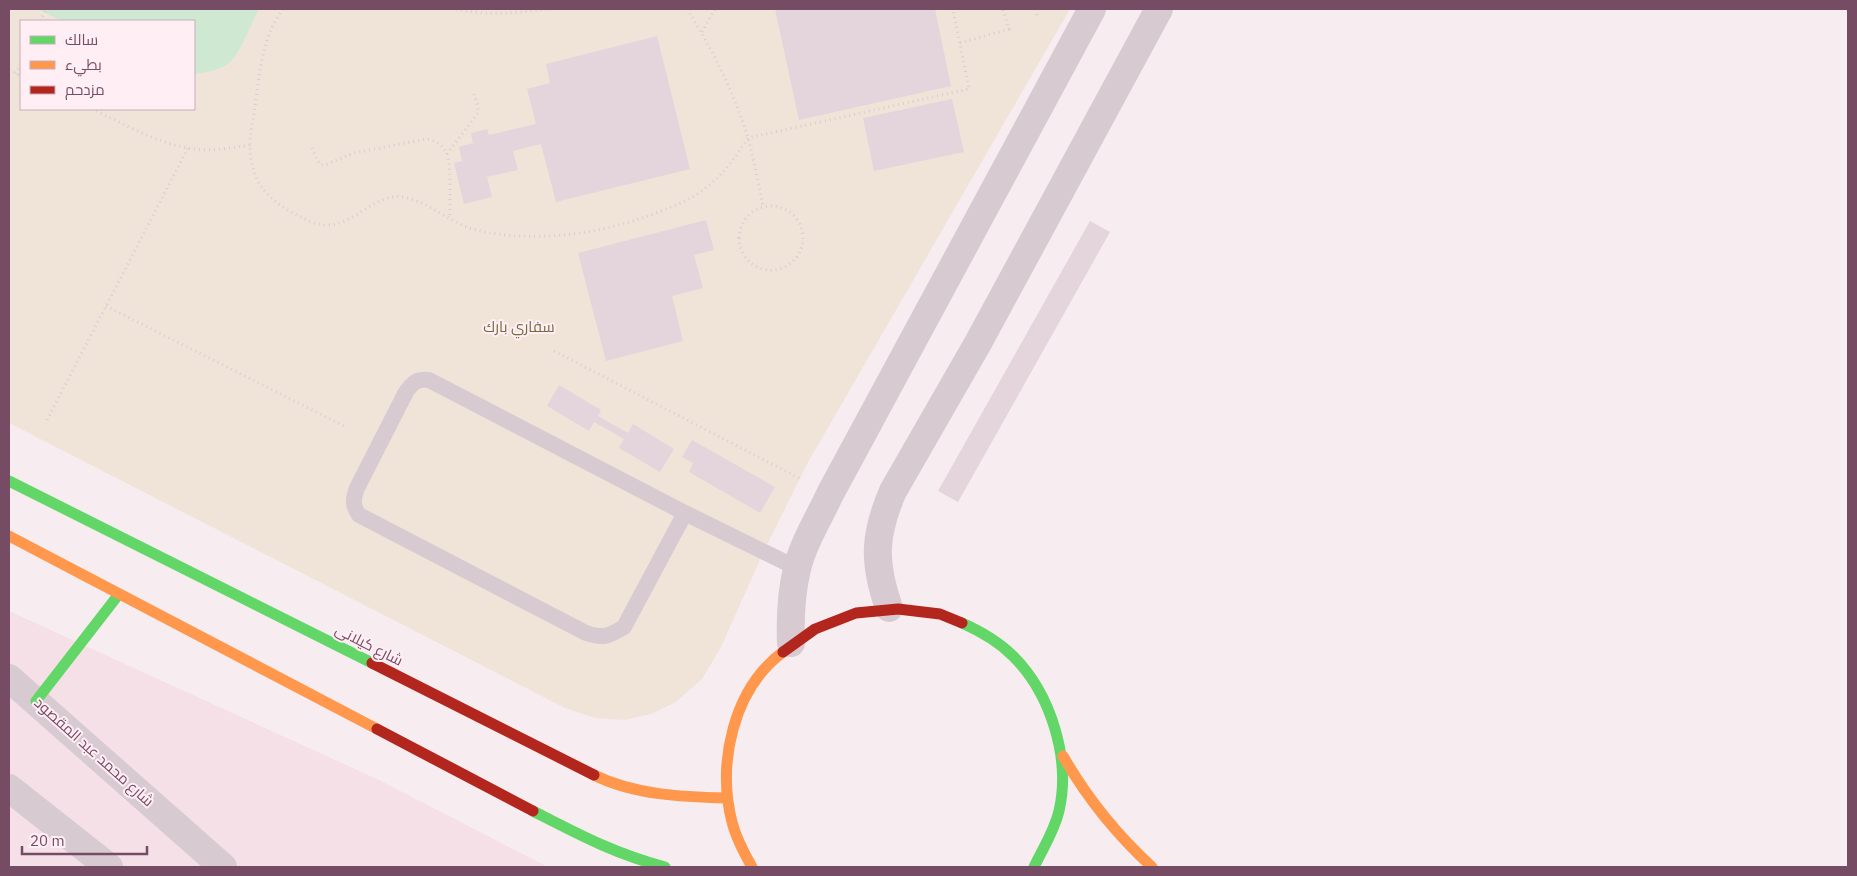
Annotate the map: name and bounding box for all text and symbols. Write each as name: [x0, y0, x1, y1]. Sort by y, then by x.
legend: [20, 20, 195, 110]
text: سالك: [65, 30, 98, 49]
text: بطيء: [65, 55, 102, 77]
text: مزدحم: [65, 80, 105, 100]
park label: سفاري بارك: [483, 317, 555, 339]
street label: شارع كيلانى: [331, 619, 406, 672]
street label: شارع محمد عبد المقصود: [29, 693, 158, 812]
scale bar: [22, 824, 148, 856]
text: 20 m: [30, 831, 65, 850]

